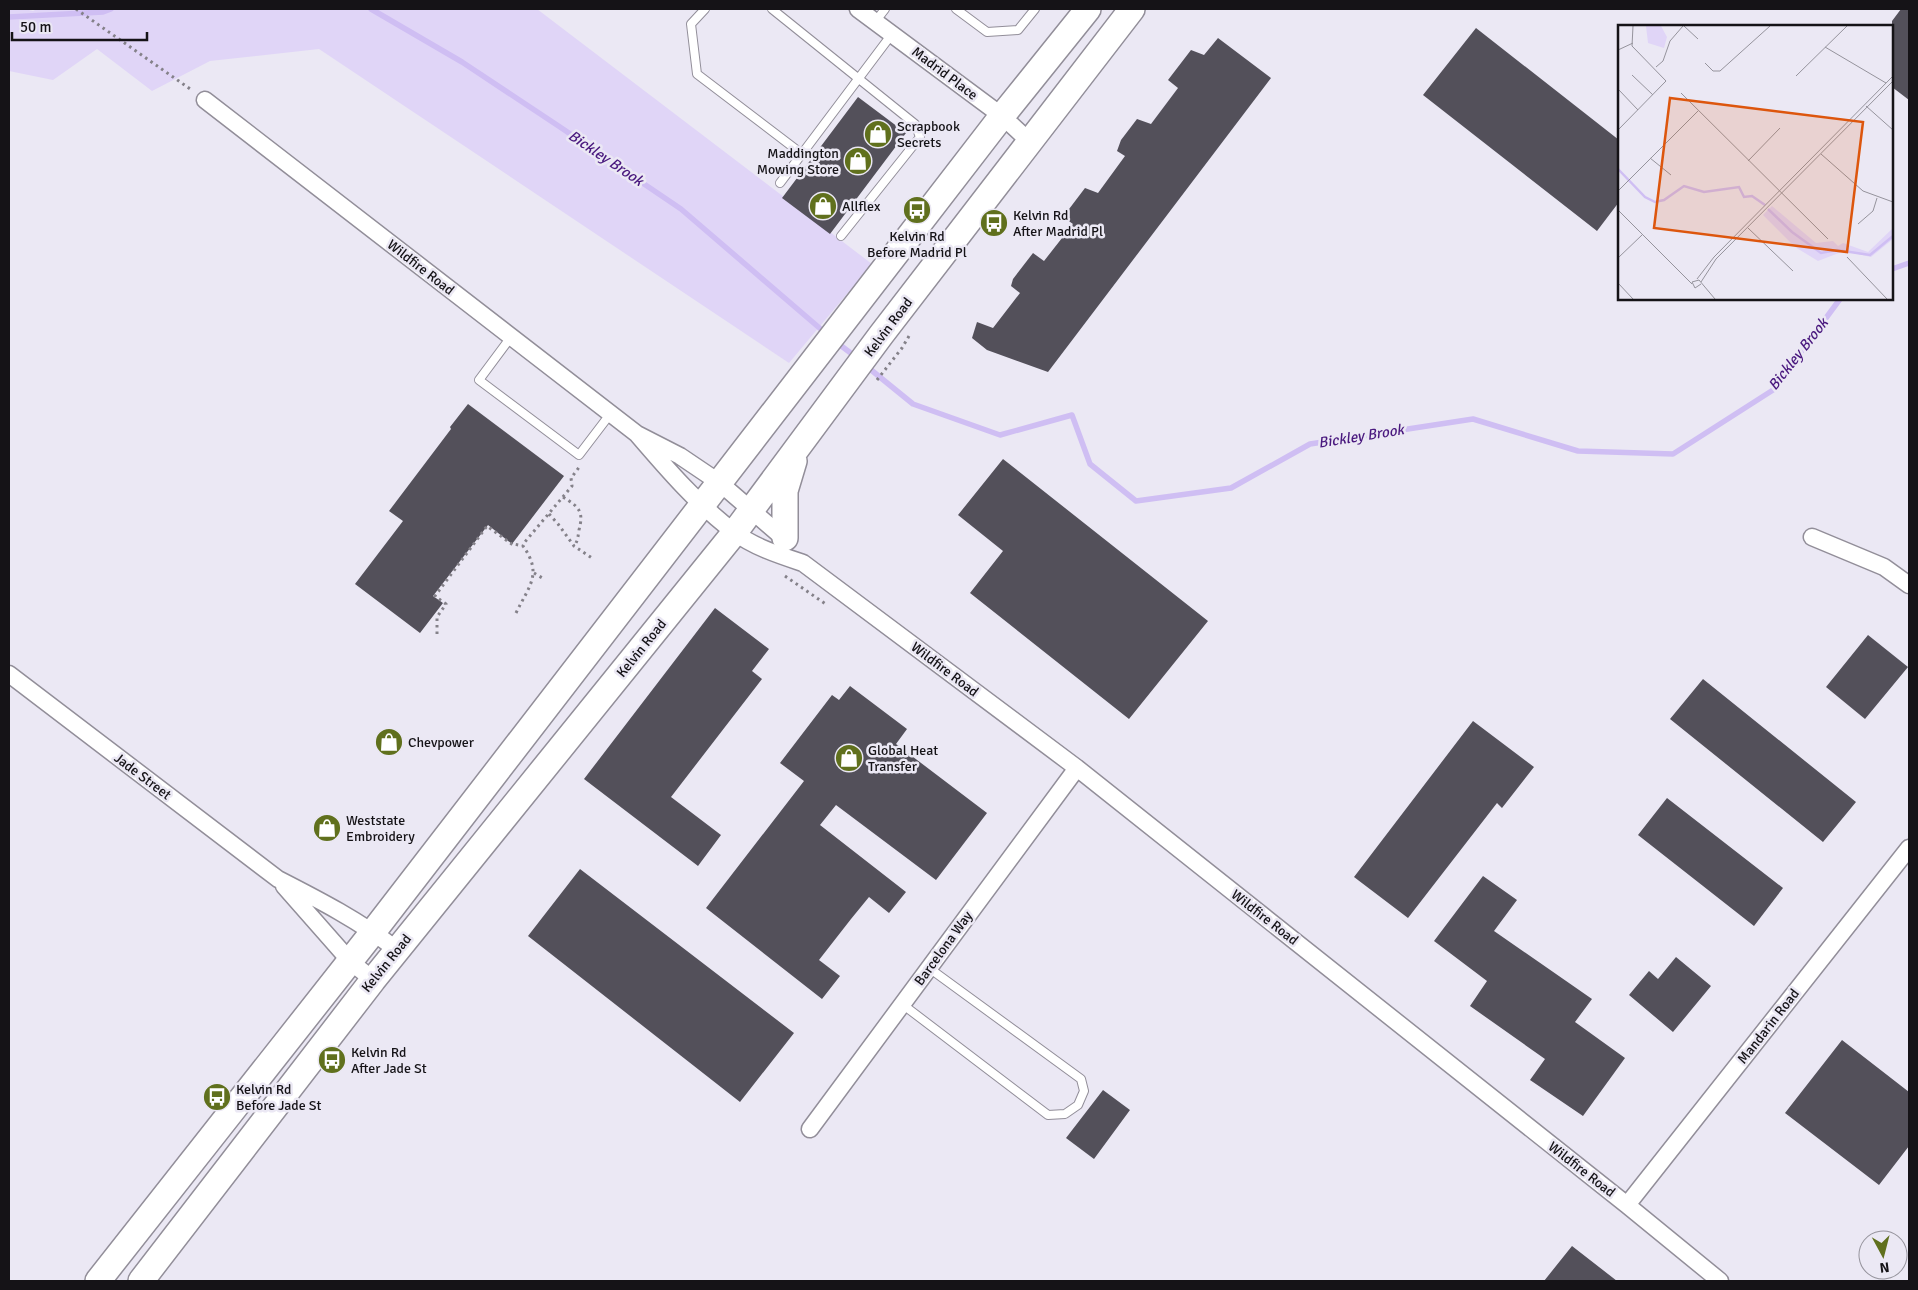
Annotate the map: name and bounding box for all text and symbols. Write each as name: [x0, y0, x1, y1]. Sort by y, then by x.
scale bar: [12, 10, 148, 42]
text: 50 m: [20, 18, 51, 36]
inset map: [1618, 25, 1893, 300]
street label: Madrid Place: [908, 43, 981, 104]
place label: Scrapbook Secrets: [897, 118, 960, 151]
shop icon: Scrapbook Secrets: [863, 119, 893, 149]
water label: Bickley Brook: [565, 126, 648, 190]
place label: Maddington Mowing Store: [757, 145, 839, 178]
shop icon: Maddington Mowing Store: [843, 146, 873, 176]
shop icon: Allflex: [808, 191, 838, 221]
bus stop icon: Kelvin Rd Before Madrid Pl: [902, 195, 932, 225]
place label: Allflex: [842, 198, 881, 215]
place label: Kelvin Rd After Madrid Pl: [1013, 207, 1103, 240]
bus stop icon: Kelvin Rd After Madrid Pl: [979, 208, 1009, 238]
place label: Kelvin Rd Before Madrid Pl: [867, 228, 967, 261]
street label: Wildfire Road: [384, 236, 458, 299]
street label: Kelvin Road: [861, 294, 916, 360]
water label: Bickley Brook: [1764, 313, 1833, 394]
water label: Bickley Brook: [1317, 420, 1407, 452]
street label: Kelvin Road: [613, 616, 670, 681]
street label: Wildfire Road: [908, 638, 982, 700]
shop icon: Chevpower: [374, 727, 404, 757]
place label: Chevpower: [408, 734, 475, 751]
place label: Global Heat Transfer: [868, 742, 938, 775]
shop icon: Global Heat Transfer: [834, 743, 864, 773]
street label: Jade Street: [111, 749, 175, 803]
place label: Weststate Embroidery: [346, 812, 415, 845]
shop icon: Weststate Embroidery: [312, 813, 342, 843]
street label: Wildfire Road: [1228, 886, 1302, 949]
street label: Barcelona Way: [911, 907, 976, 989]
street label: Kelvin Road: [358, 931, 415, 996]
street label: Mandarin Road: [1734, 985, 1803, 1067]
place label: Kelvin Rd After Jade St: [351, 1044, 427, 1077]
bus stop icon: Kelvin Rd After Jade St: [317, 1045, 347, 1075]
place label: Kelvin Rd Before Jade St: [236, 1081, 322, 1114]
bus stop icon: Kelvin Rd Before Jade St: [202, 1082, 232, 1112]
street label: Wildfire Road: [1545, 1138, 1619, 1201]
north arrow: [1858, 1230, 1908, 1280]
text: N: [1879, 1258, 1890, 1276]

